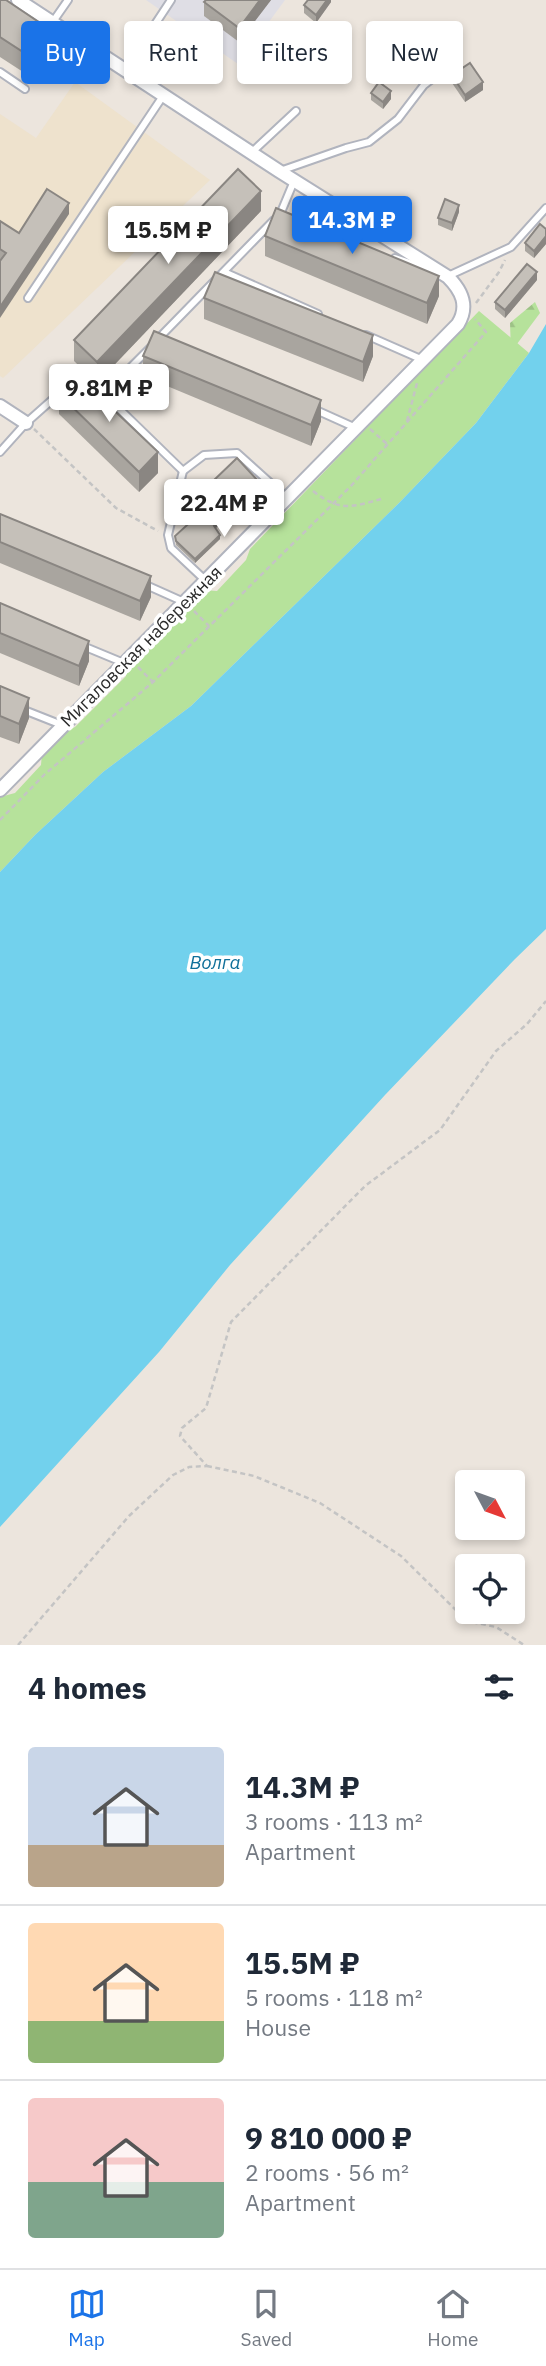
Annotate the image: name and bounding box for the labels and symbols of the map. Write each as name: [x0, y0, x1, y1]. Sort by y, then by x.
pin: 14.3M ₽: [287, 196, 417, 256]
pin: 15.5M ₽: [103, 206, 233, 266]
pin: 9.81M ₽: [44, 364, 174, 424]
pin: 22.4M ₽: [159, 480, 289, 539]
street label: Мигаловская набережная: [55, 560, 227, 732]
water label: Волга: [189, 950, 241, 974]
north arrow: [455, 1470, 525, 1540]

